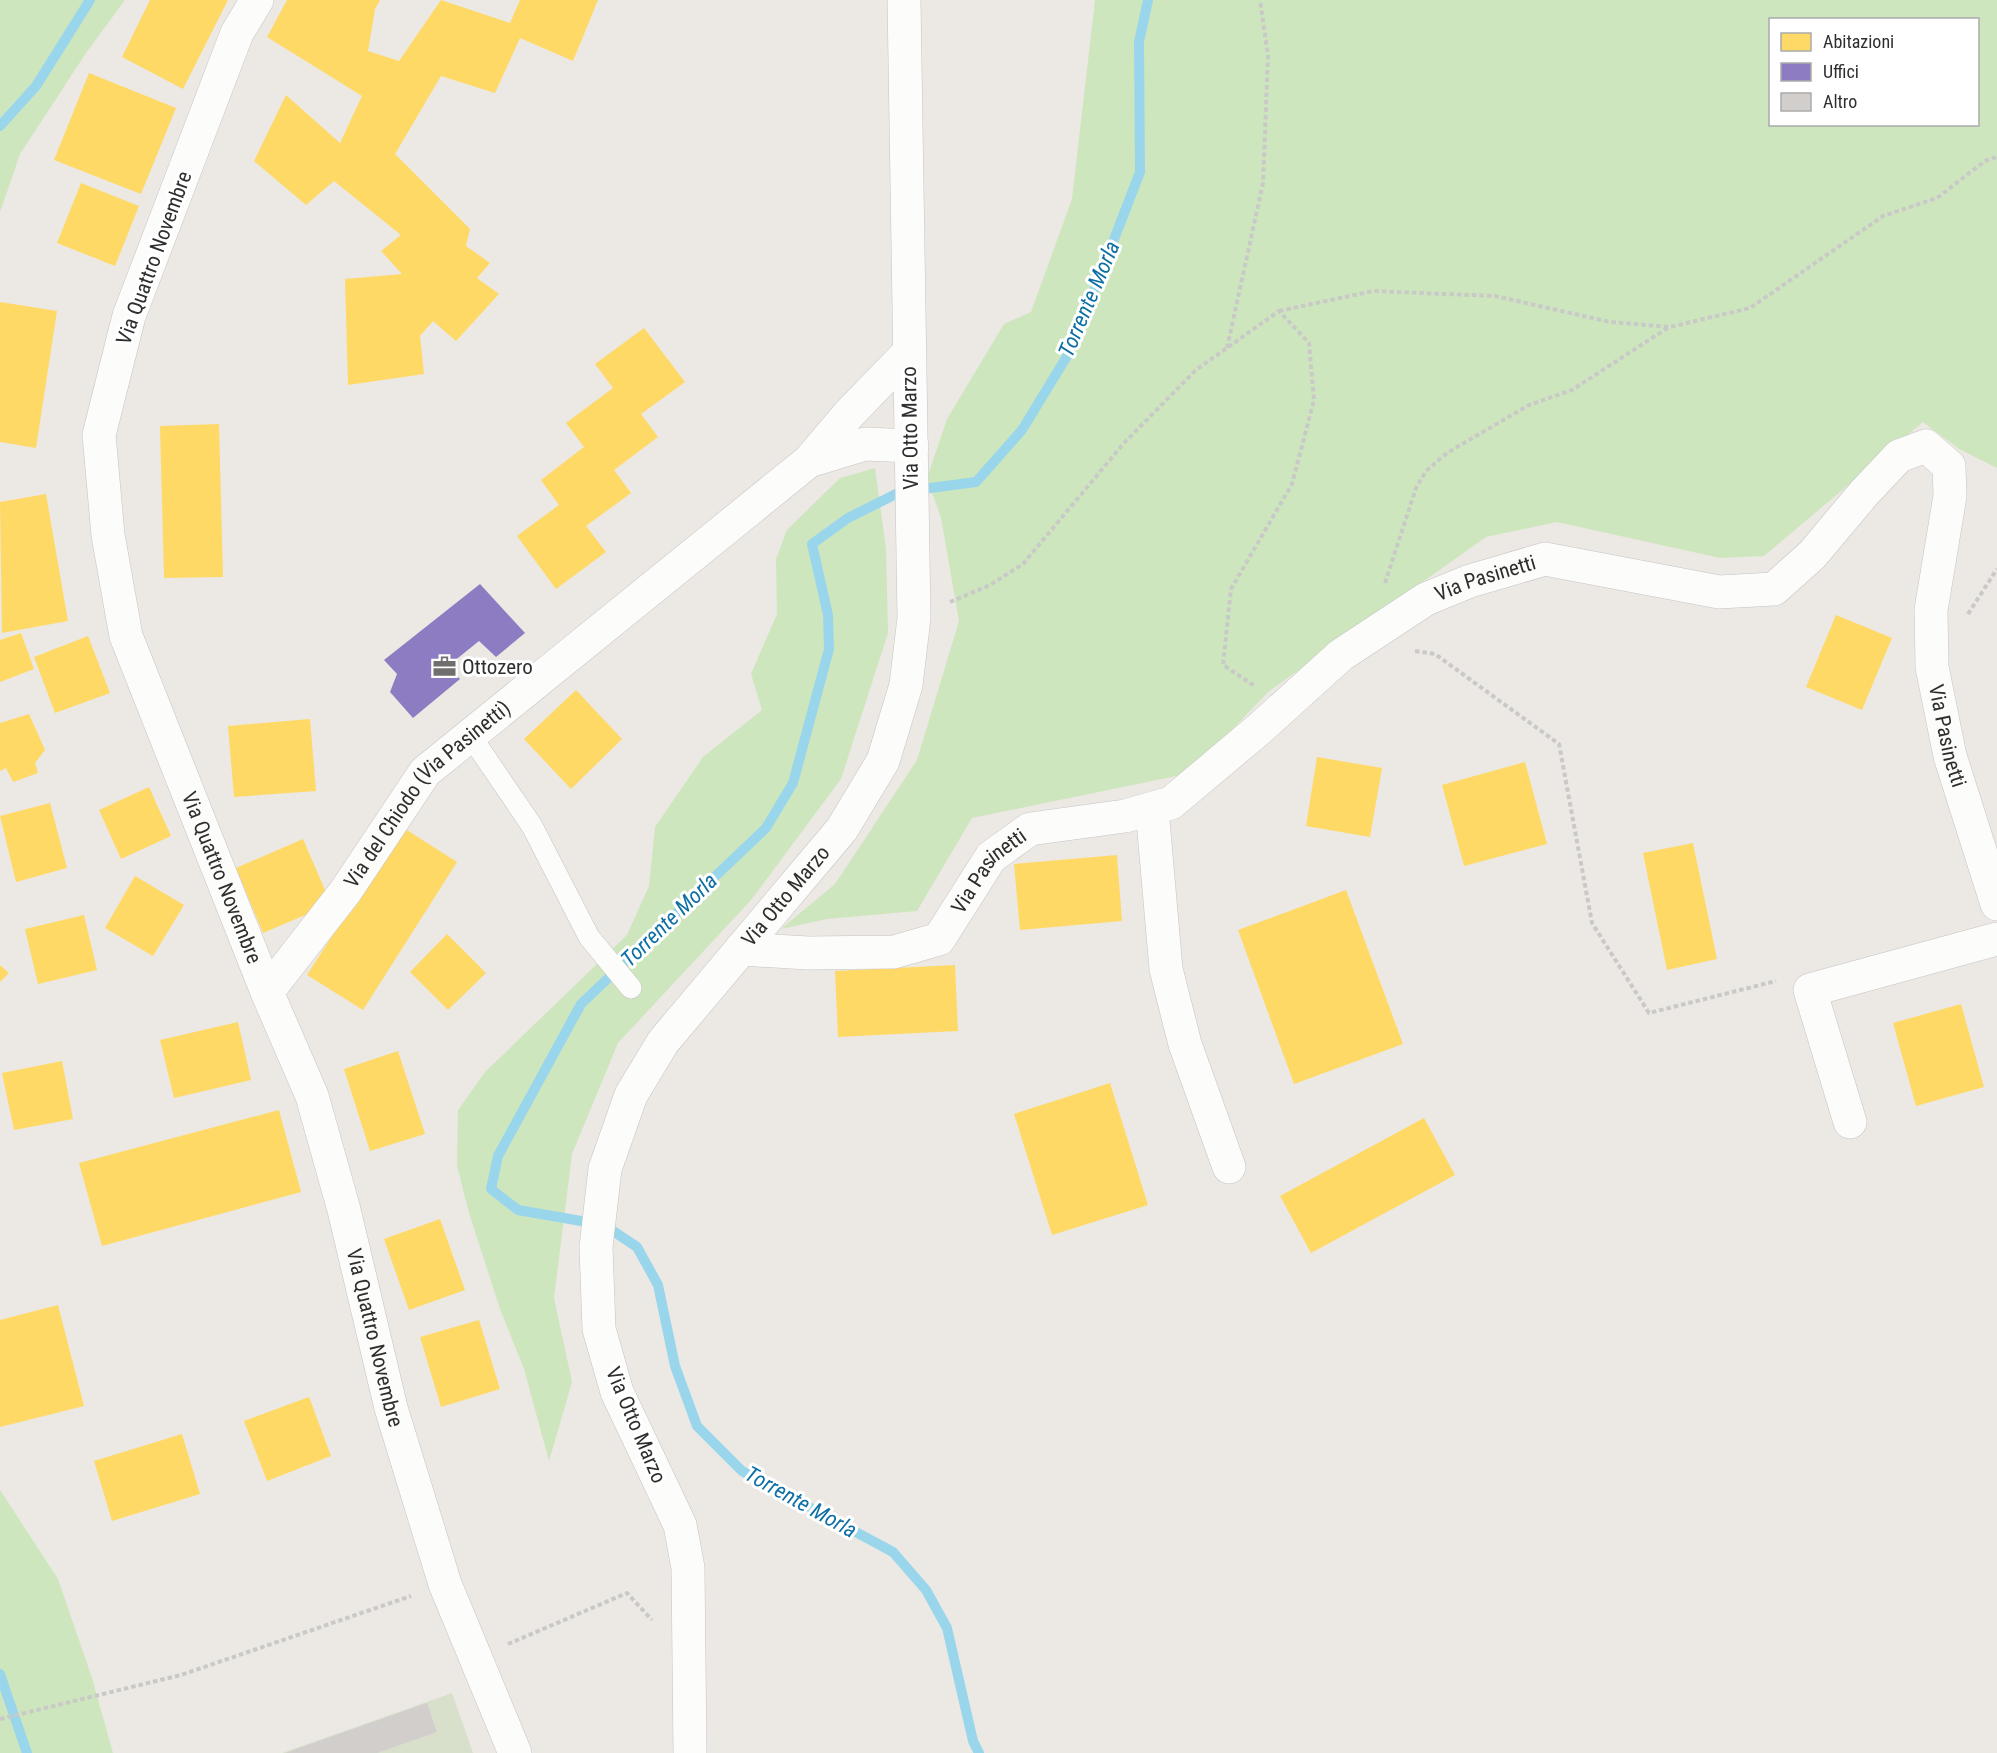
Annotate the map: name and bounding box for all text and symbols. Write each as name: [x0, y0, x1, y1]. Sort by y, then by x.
legend: [1769, 18, 1979, 126]
text: Abitazioni: [1823, 31, 1894, 52]
text: Uffici: [1823, 61, 1859, 82]
text: Altro: [1823, 91, 1857, 112]
street label: Via Quattro Novembre: [111, 168, 197, 348]
water label: Torrente Morla: [1053, 237, 1125, 361]
street label: Via Otto Marzo: [897, 366, 923, 490]
street label: Via Pasinetti: [1431, 550, 1539, 606]
office icon: Ottozero: [431, 654, 457, 680]
place label: Ottozero: [462, 655, 533, 679]
street label: Via Pasinetti: [1924, 682, 1971, 790]
street label: Via del Chiodo (Via Pasinetti): [339, 696, 515, 892]
street label: Via Quattro Novembre: [177, 788, 267, 967]
street label: Via Pasinetti: [946, 824, 1031, 918]
street label: Via Otto Marzo: [737, 841, 835, 951]
water label: Torrente Morla: [616, 868, 722, 972]
street label: Via Quattro Novembre: [342, 1246, 408, 1430]
street label: Via Otto Marzo: [601, 1363, 671, 1487]
water label: Torrente Morla: [741, 1461, 861, 1543]

